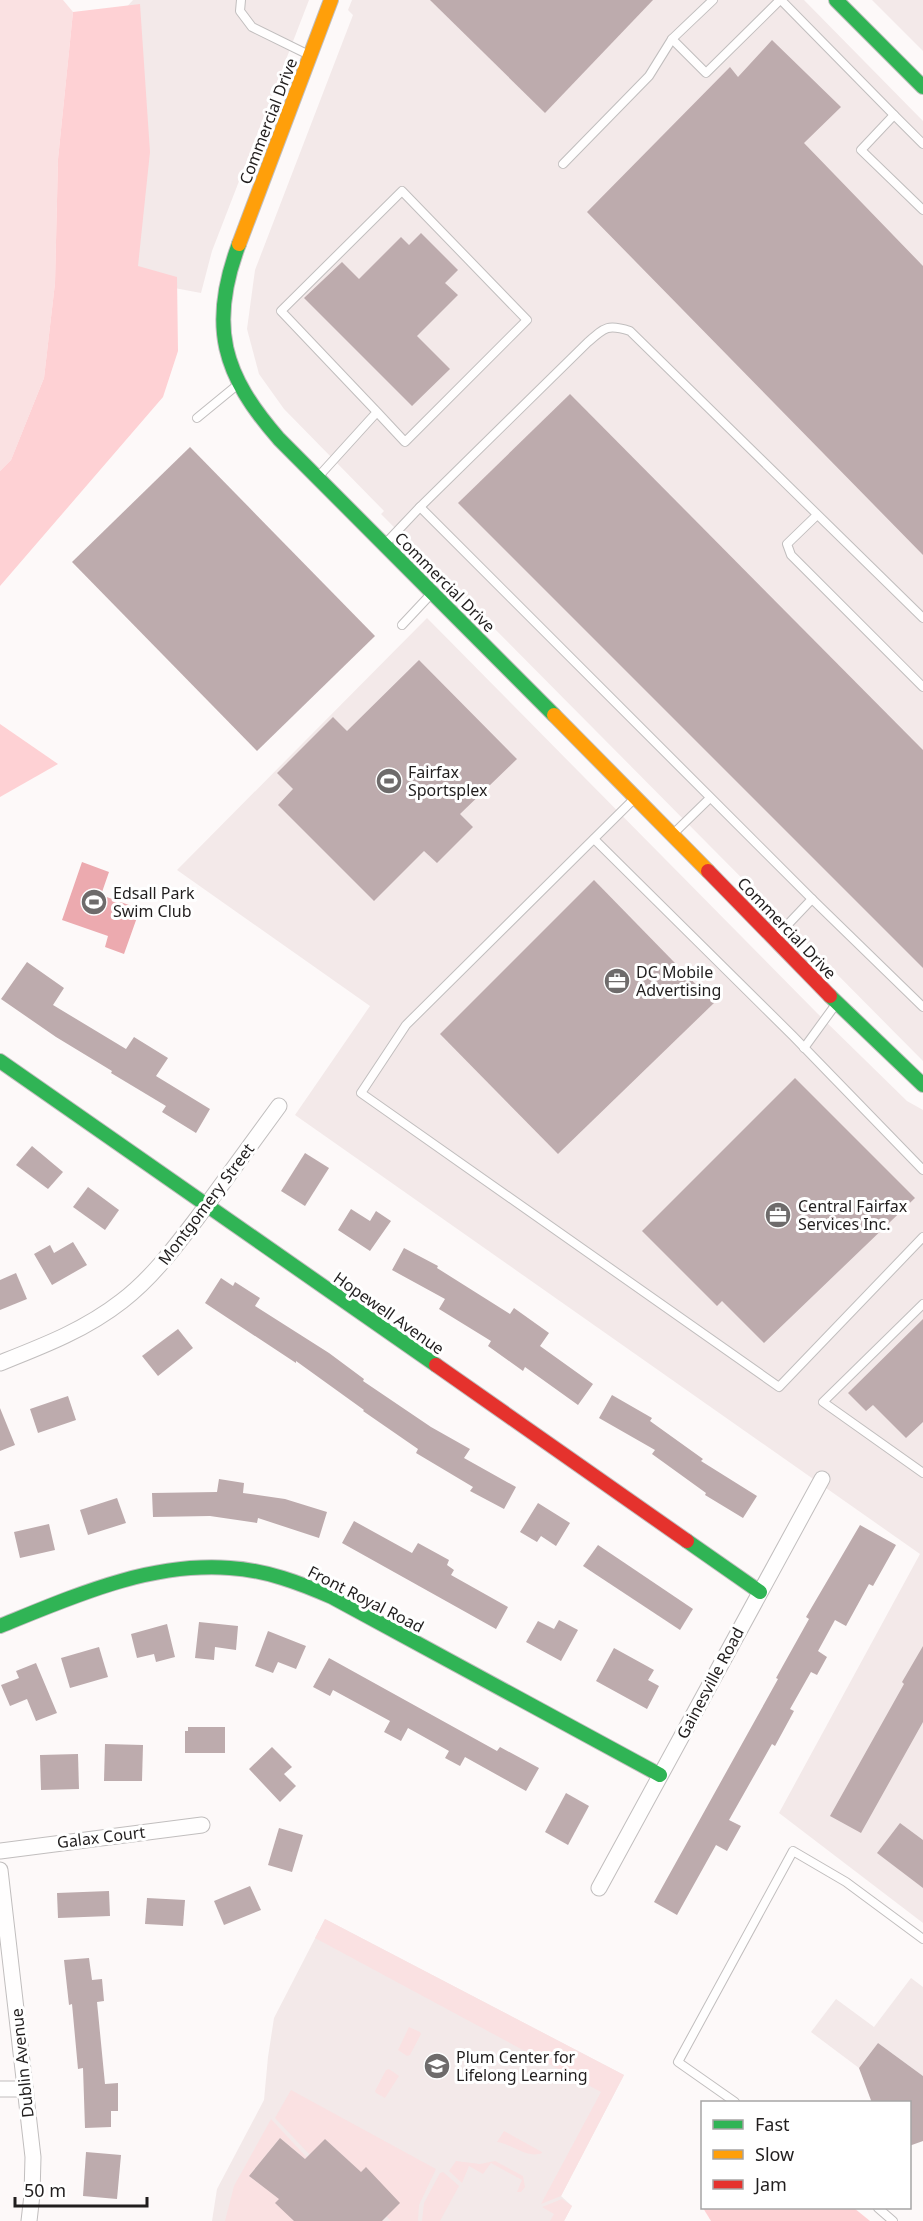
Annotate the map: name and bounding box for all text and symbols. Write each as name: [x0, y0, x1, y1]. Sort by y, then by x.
street label: Commercial Drive: [234, 55, 302, 187]
street label: Commercial Drive: [390, 527, 500, 637]
place label: Fairfax Sportsplex: [408, 761, 488, 801]
sports icon: Fairfax Sportsplex: [374, 766, 404, 796]
street label: Commercial Drive: [733, 872, 841, 984]
place label: Edsall Park Swim Club: [113, 882, 195, 922]
sports icon: Edsall Park Swim Club: [79, 887, 109, 917]
place label: DC Mobile Advertising: [636, 961, 721, 1001]
office icon: DC Mobile Advertising: [602, 966, 632, 996]
street label: Montgomery Street: [153, 1139, 259, 1269]
place label: Central Fairfax Services Inc.: [798, 1195, 908, 1235]
office icon: Central Fairfax Services Inc.: [763, 1200, 793, 1230]
street label: Hopewell Avenue: [329, 1267, 449, 1359]
street label: Front Royal Road: [304, 1560, 428, 1638]
street label: Gainesville Road: [671, 1623, 749, 1743]
street label: Galax Court: [56, 1821, 146, 1853]
street label: Dublin Avenue: [5, 2007, 39, 2119]
place label: Plum Center for Lifelong Learning: [456, 2046, 587, 2086]
school or university icon: Plum Center for Lifelong Learning: [422, 2051, 452, 2081]
legend: [701, 2101, 911, 2209]
text: Fast: [755, 2112, 790, 2136]
text: Slow: [755, 2142, 794, 2166]
scale bar: [15, 2170, 147, 2208]
text: Jam: [753, 2172, 787, 2196]
text: 50 m: [24, 2178, 66, 2202]

